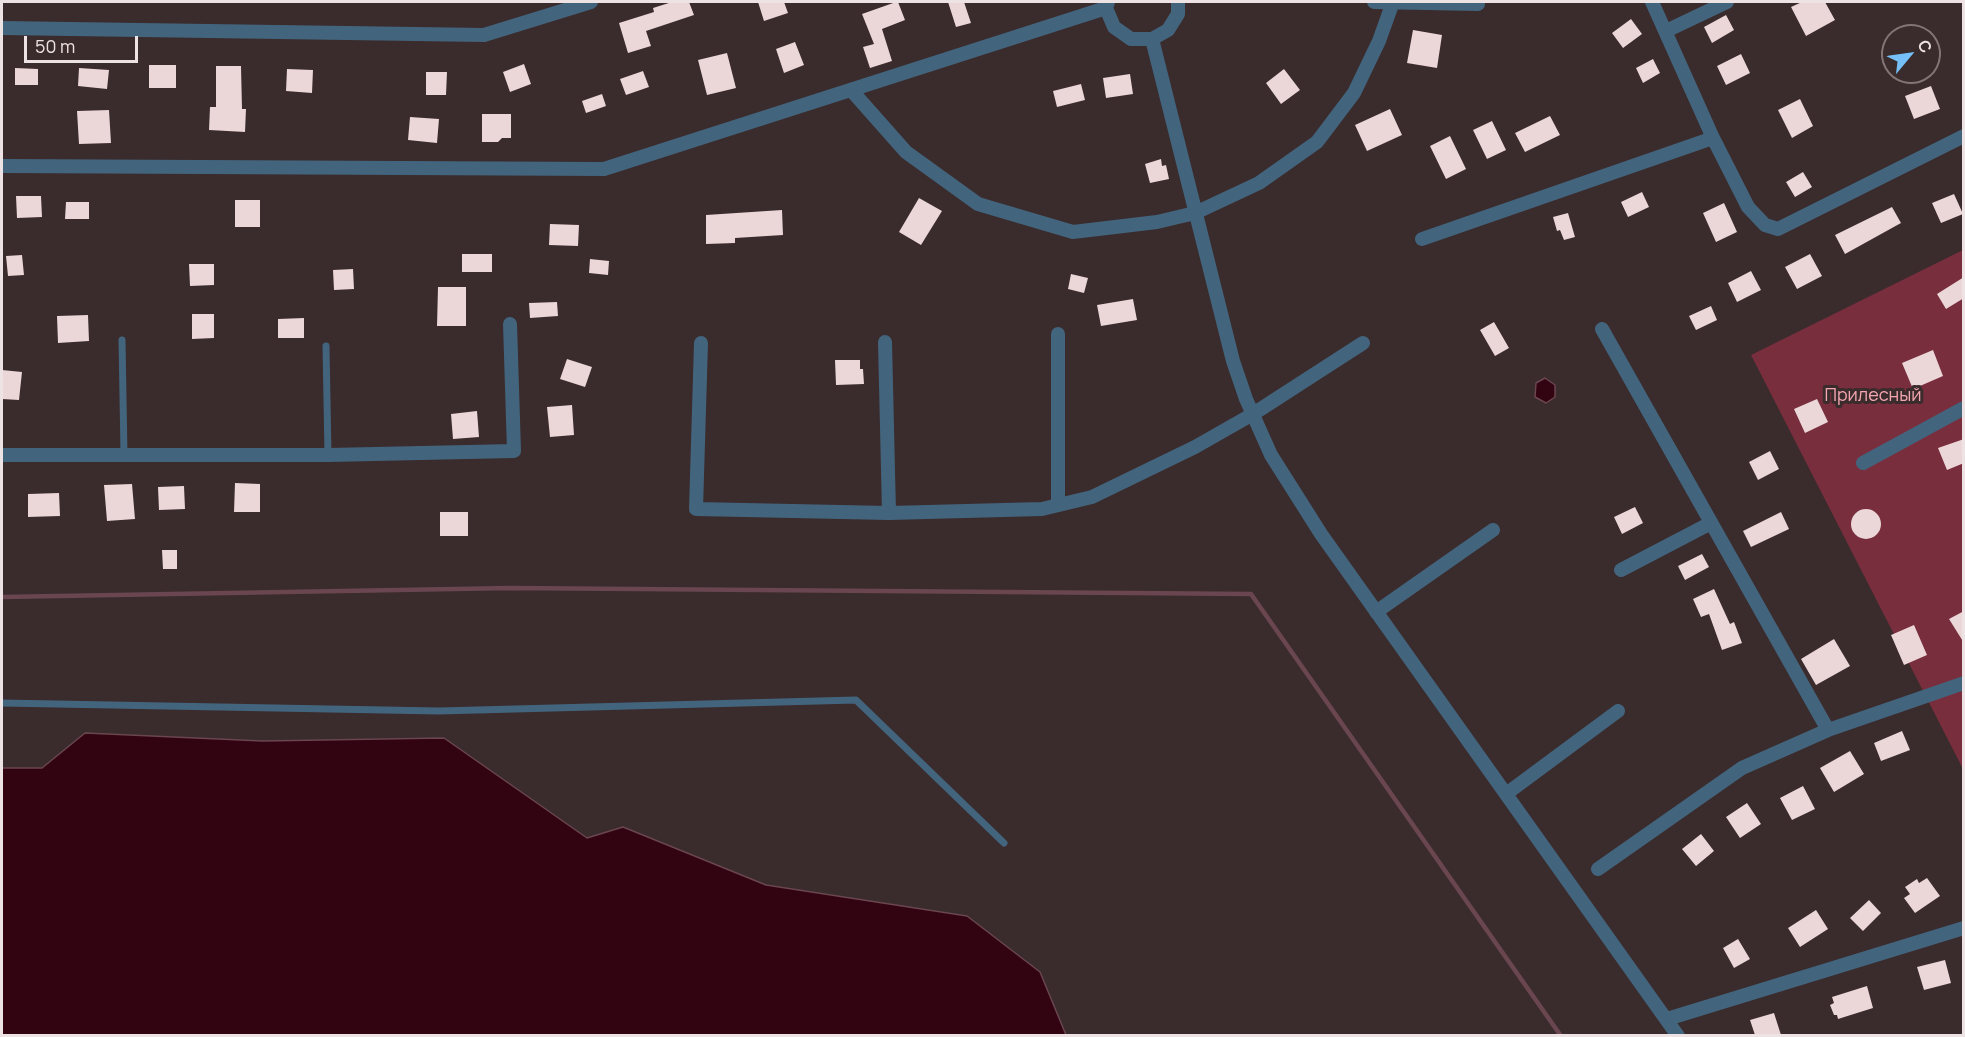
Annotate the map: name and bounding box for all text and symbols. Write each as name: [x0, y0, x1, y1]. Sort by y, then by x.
scale bar: [27, 24, 141, 62]
north arrow: [1881, 24, 1941, 84]
text: 50 m: [35, 34, 75, 58]
text: С: [1913, 36, 1937, 57]
park label: Прилесный: [1824, 385, 1922, 407]

